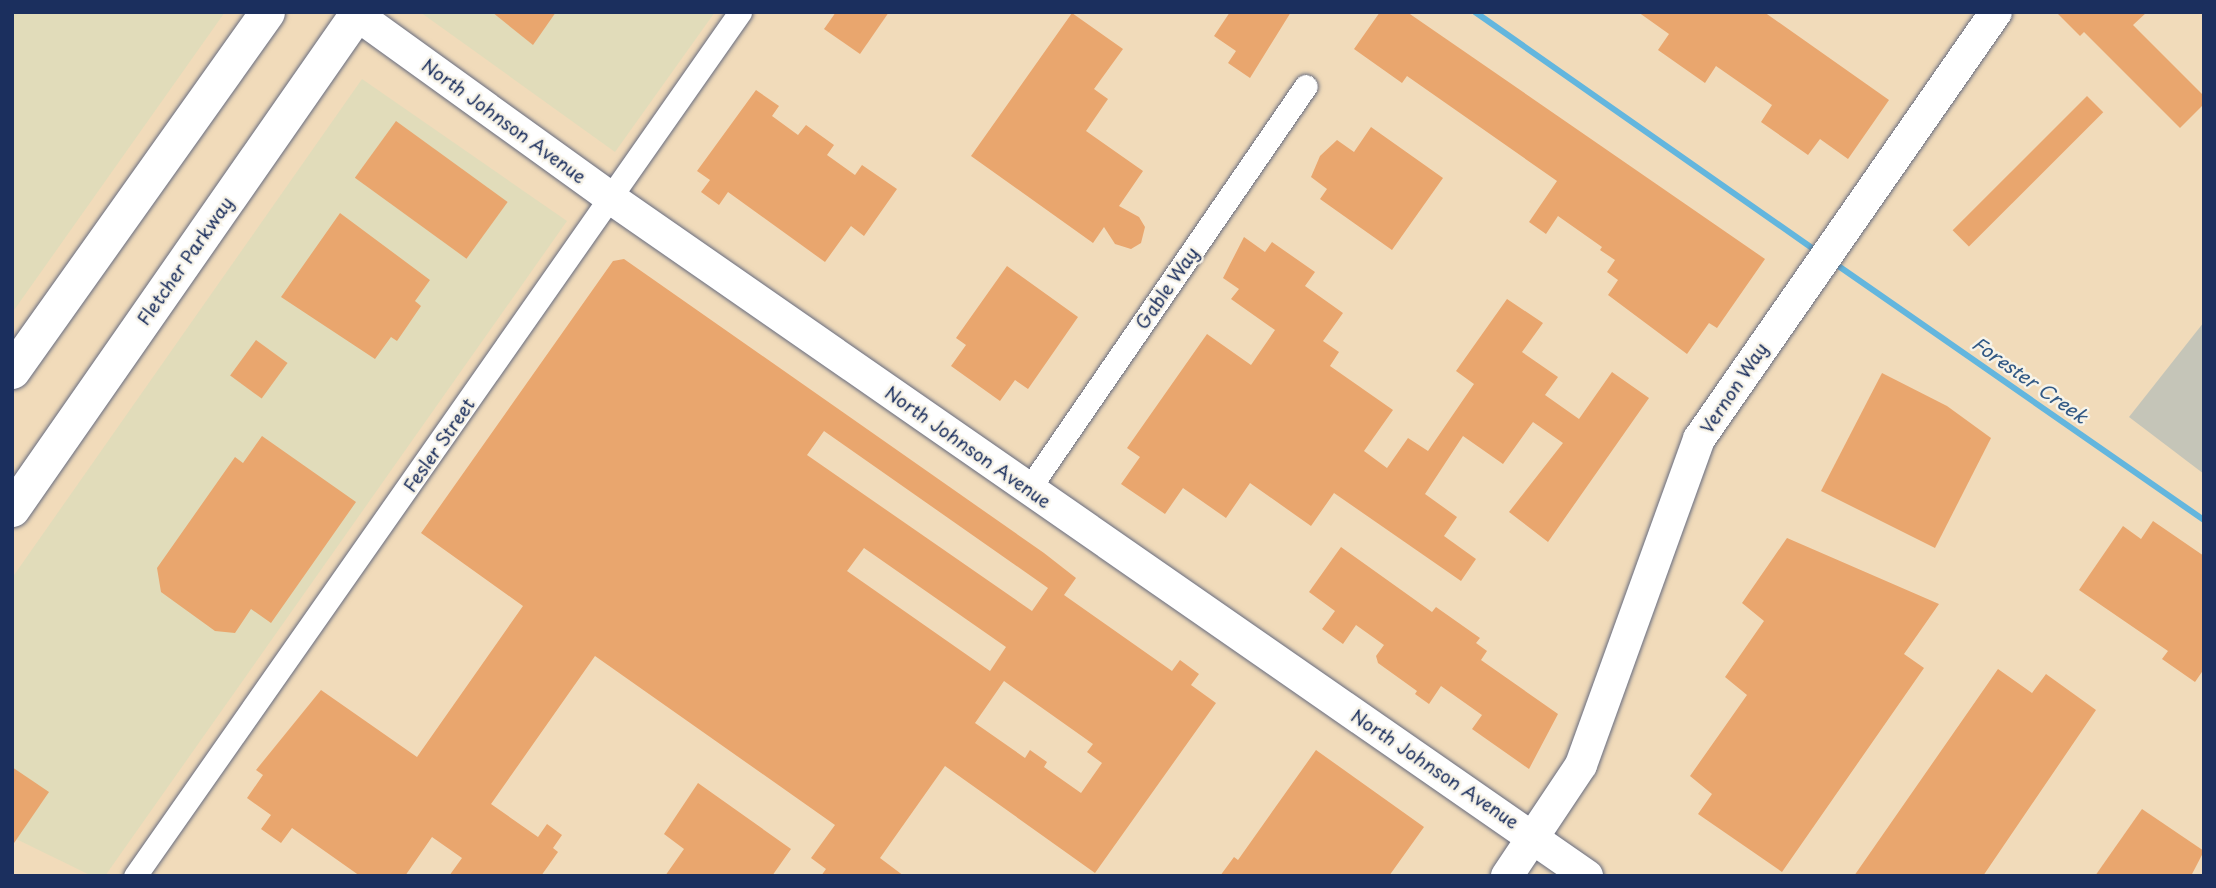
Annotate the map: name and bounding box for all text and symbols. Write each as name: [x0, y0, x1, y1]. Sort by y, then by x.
street label: North Johnson Avenue: [419, 55, 589, 187]
street label: Fletcher Parkway: [132, 192, 238, 330]
street label: Gable Way: [1131, 242, 1203, 334]
water label: Forester Creek: [1967, 331, 2093, 429]
street label: Vernon Way: [1696, 338, 1772, 438]
street label: North Johnson Avenue: [882, 382, 1054, 512]
street label: Fesler Street: [398, 393, 480, 497]
street label: North Johnson Avenue: [1348, 706, 1522, 832]

